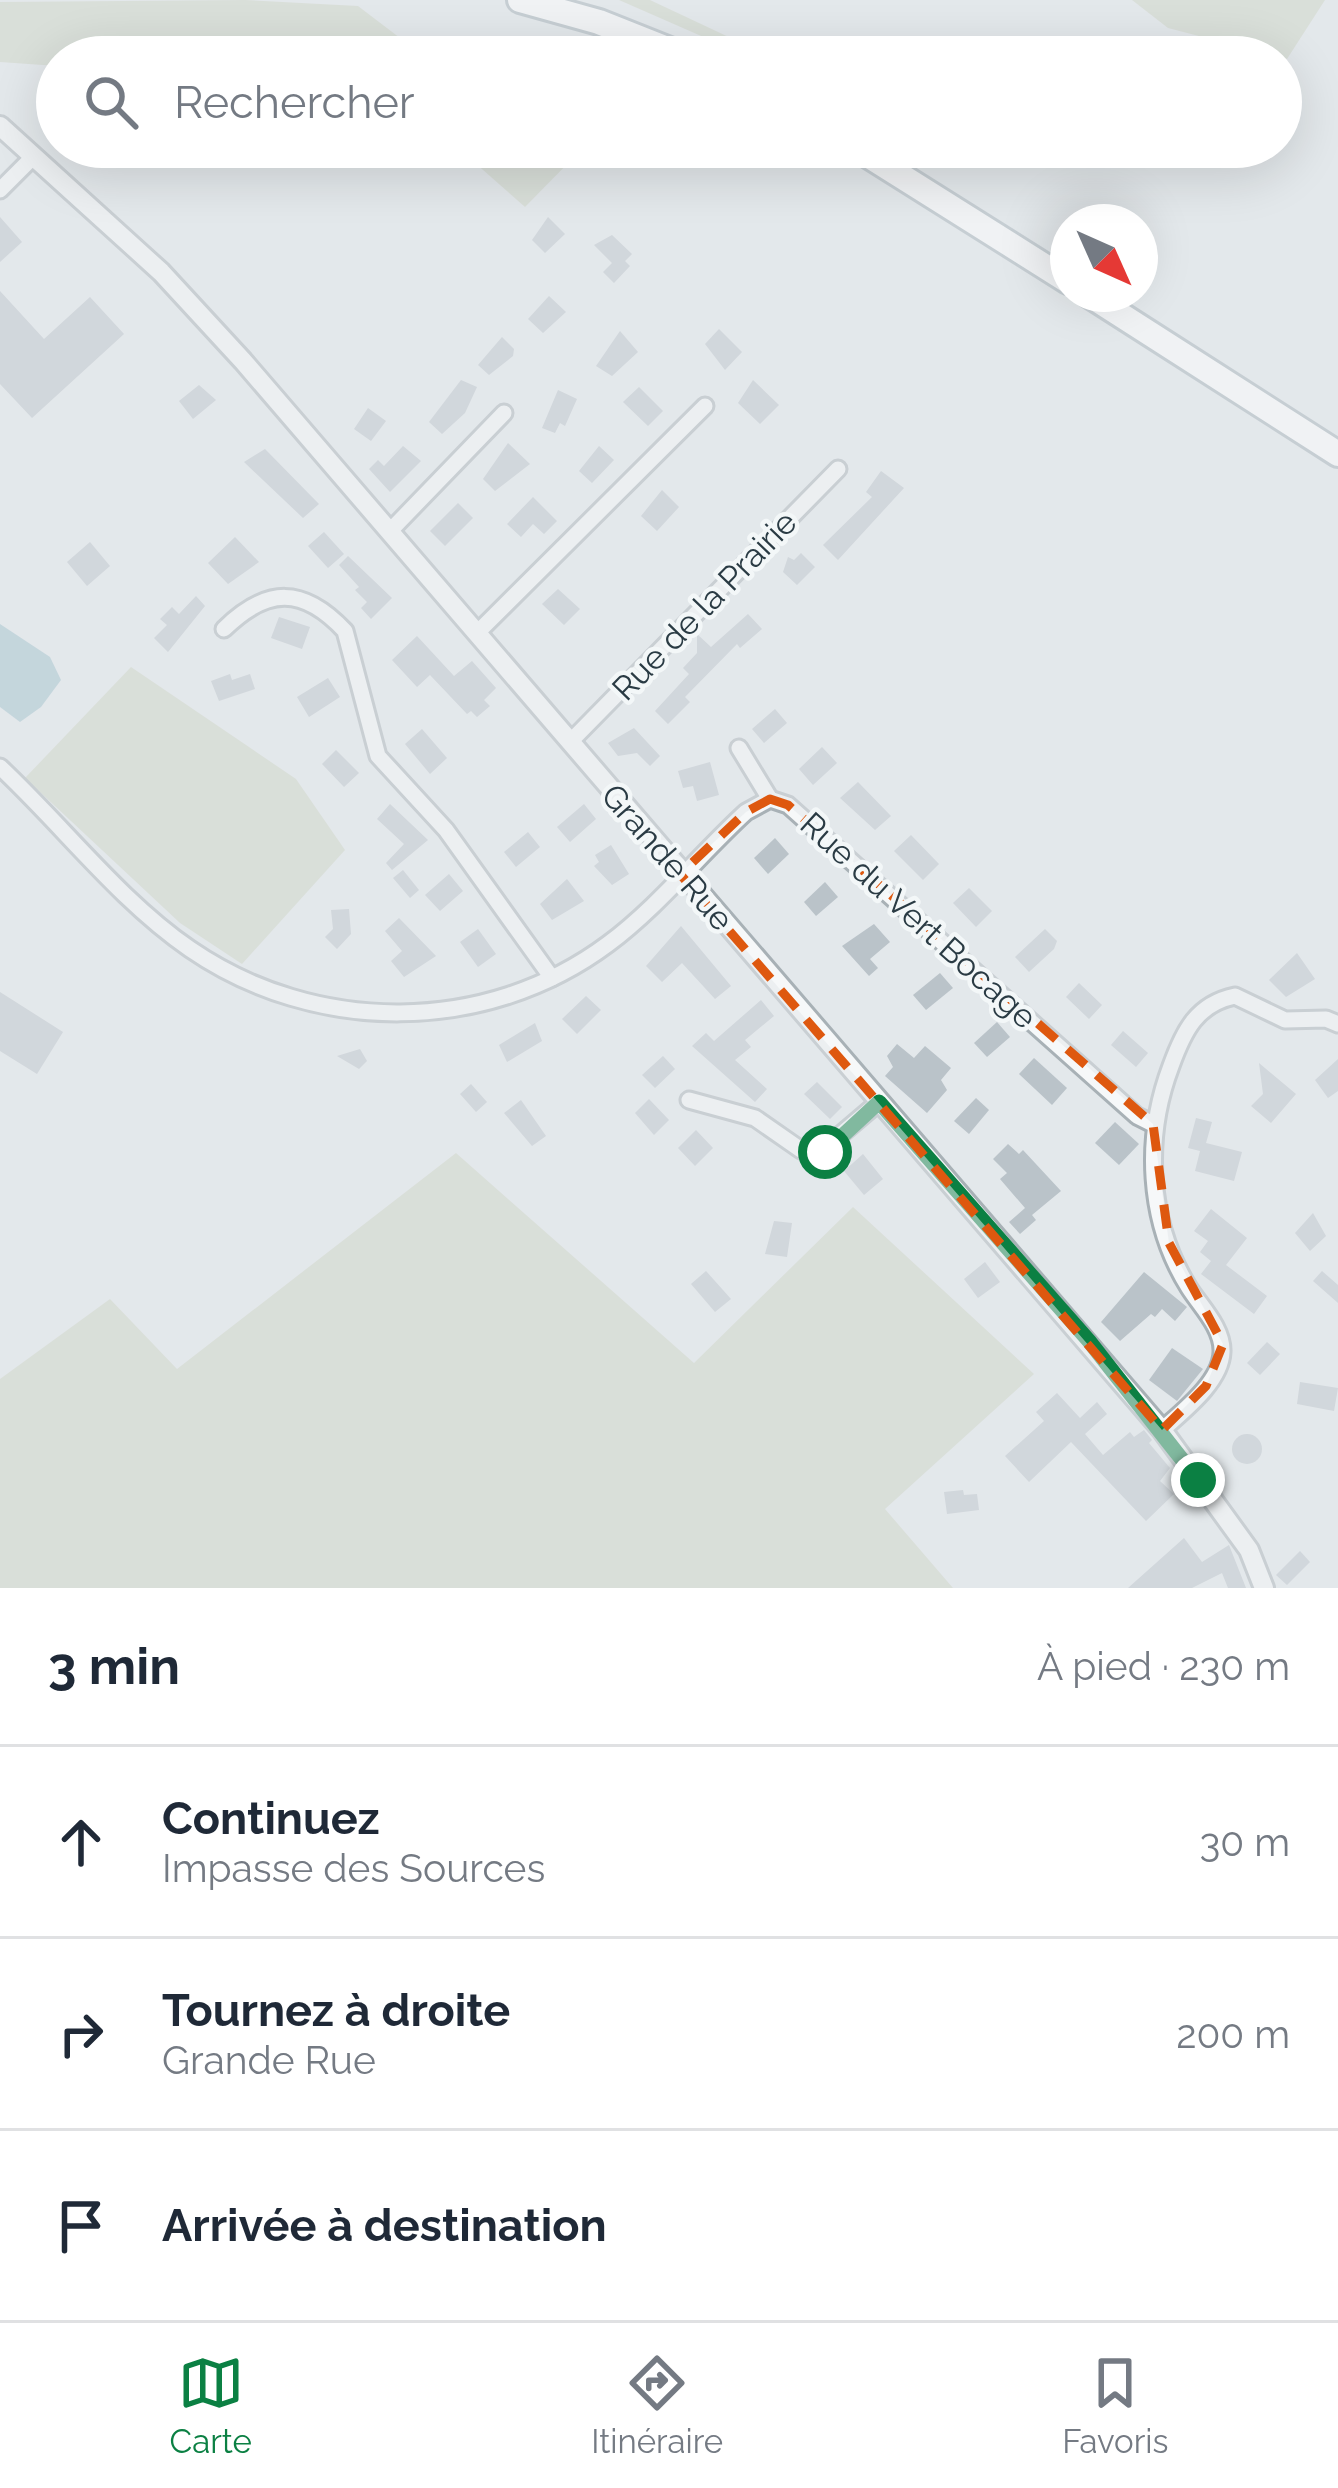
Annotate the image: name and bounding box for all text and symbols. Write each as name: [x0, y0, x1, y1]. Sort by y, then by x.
search box: [36, 36, 1302, 168]
icon: search: [78, 69, 144, 135]
text: Rechercher: [174, 76, 415, 129]
north arrow: [1050, 204, 1158, 312]
street label: Rue de la Prairie: [604, 503, 804, 708]
street label: Grande Rue: [594, 776, 742, 938]
street label: Rue du Vert Bocage: [793, 804, 1045, 1037]
route start: [798, 1125, 852, 1179]
route end: [1171, 1453, 1225, 1507]
text: 3 min: [48, 1636, 180, 1696]
text: À pied · 230 m: [1037, 1643, 1290, 1689]
text: Continuez: [162, 1792, 380, 1845]
icon: ahead: [48, 1809, 114, 1875]
text: 30 m: [1200, 1819, 1290, 1865]
text: Impasse des Sources: [162, 1845, 545, 1891]
text: Tournez à droite: [162, 1984, 510, 2037]
icon: right: [48, 2001, 114, 2067]
text: 200 m: [1176, 2011, 1290, 2057]
text: Grande Rue: [162, 2037, 376, 2083]
icon: arrive: [48, 2193, 114, 2259]
text: Arrivée à destination: [162, 2199, 607, 2252]
tab: Carte: [170, 2350, 252, 2461]
tab: Itinéraire: [591, 2350, 723, 2461]
tab: Favoris: [1062, 2350, 1168, 2461]

